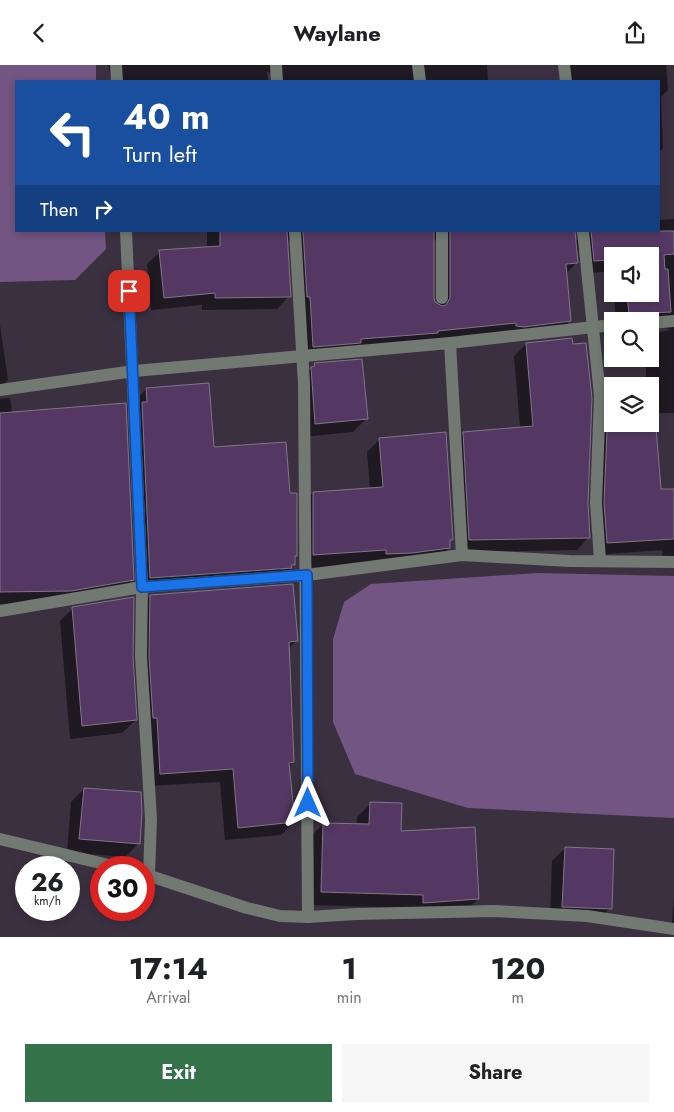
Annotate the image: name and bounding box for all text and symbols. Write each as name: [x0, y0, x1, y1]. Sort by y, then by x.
text: Waylane: [293, 17, 381, 49]
icon: back: [25, 19, 53, 47]
icon: share: [621, 19, 649, 47]
text: 40 m: [123, 92, 210, 142]
icon: left: [40, 100, 105, 165]
text: Turn left: [123, 138, 197, 170]
icon: right: [89, 195, 117, 223]
text: Then: [40, 196, 79, 223]
map controls: [604, 247, 659, 432]
button: sound: [604, 247, 659, 302]
pin: [108, 270, 150, 312]
icon: arrive: [115, 277, 143, 305]
button: search: [604, 312, 659, 367]
button: layers: [604, 377, 659, 432]
position arrow: [281, 776, 333, 828]
speed limit sign: 30: [90, 856, 155, 921]
text: 26: [31, 864, 64, 900]
text: km/h: [34, 892, 61, 910]
text: 17:14: [129, 947, 208, 990]
text: 1: [342, 947, 357, 990]
text: 120: [490, 947, 545, 990]
text: Arrival: [146, 986, 190, 1009]
text: min: [337, 986, 362, 1009]
text: m: [512, 986, 524, 1009]
button: Exit: [25, 1044, 332, 1102]
button: Share: [342, 1044, 649, 1102]

